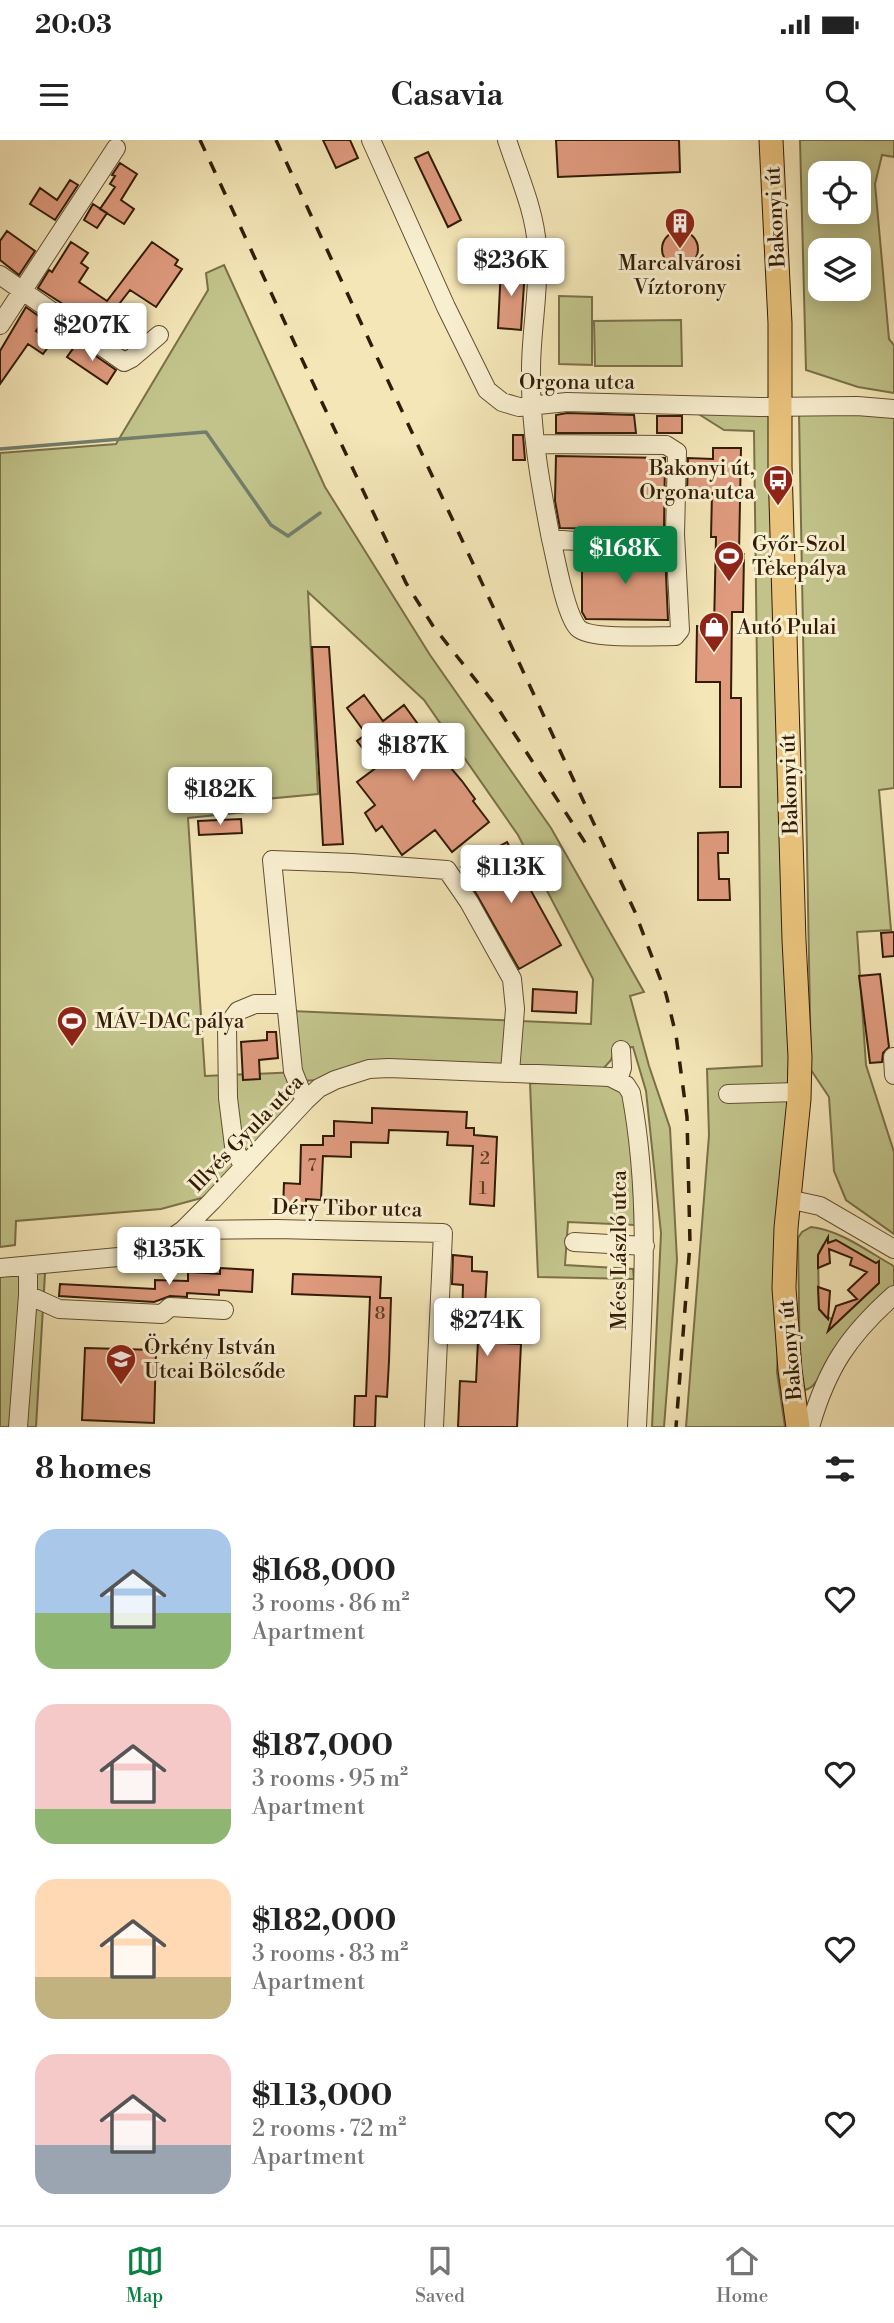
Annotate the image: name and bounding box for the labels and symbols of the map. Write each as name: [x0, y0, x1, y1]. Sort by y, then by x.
street label: Bakonyi út: [760, 165, 792, 269]
building icon: Marcalvárosi Víztorony: [663, 206, 697, 250]
pin: $236K: [462, 239, 560, 298]
place label: Marcalvárosi Víztorony: [618, 251, 742, 301]
pin: $207K: [43, 304, 141, 363]
street label: Orgona utca: [519, 370, 635, 396]
place label: Bakonyi út, Orgona utca: [639, 456, 755, 506]
bus stop icon: Bakonyi út, Orgona utca: [761, 463, 795, 507]
pin: $168K: [576, 526, 674, 586]
place label: Győr-Szol Tekepálya: [752, 532, 847, 582]
sports icon: Győr-Szol Tekepálya: [712, 539, 746, 583]
shop icon: Autó Pulai: [697, 610, 731, 654]
place label: Autó Pulai: [736, 615, 837, 641]
pin: $187K: [364, 724, 462, 783]
street label: Bakonyi út: [775, 732, 805, 836]
pin: $182K: [171, 768, 269, 827]
pin: $113K: [462, 846, 560, 905]
sports icon: MÁV-DAC pálya: [55, 1004, 89, 1048]
place label: MÁV-DAC pálya: [95, 1007, 245, 1035]
street label: Illyés Gyula utca: [184, 1069, 310, 1198]
house number: 2: [480, 1147, 490, 1170]
house number: 7: [307, 1154, 317, 1177]
street label: Mécs László utca: [607, 1170, 633, 1330]
house number: 1: [479, 1177, 487, 1200]
street label: Déry Tibor utca: [272, 1195, 423, 1223]
pin: $135K: [120, 1228, 218, 1287]
pin: $274K: [438, 1298, 536, 1358]
street label: Bakonyi út: [774, 1298, 808, 1402]
house number: 8: [374, 1302, 386, 1325]
place label: Örkény István Utcai Bölcsőde: [144, 1333, 286, 1385]
school or university icon: Örkény István Utcai Bölcsőde: [104, 1342, 138, 1386]

